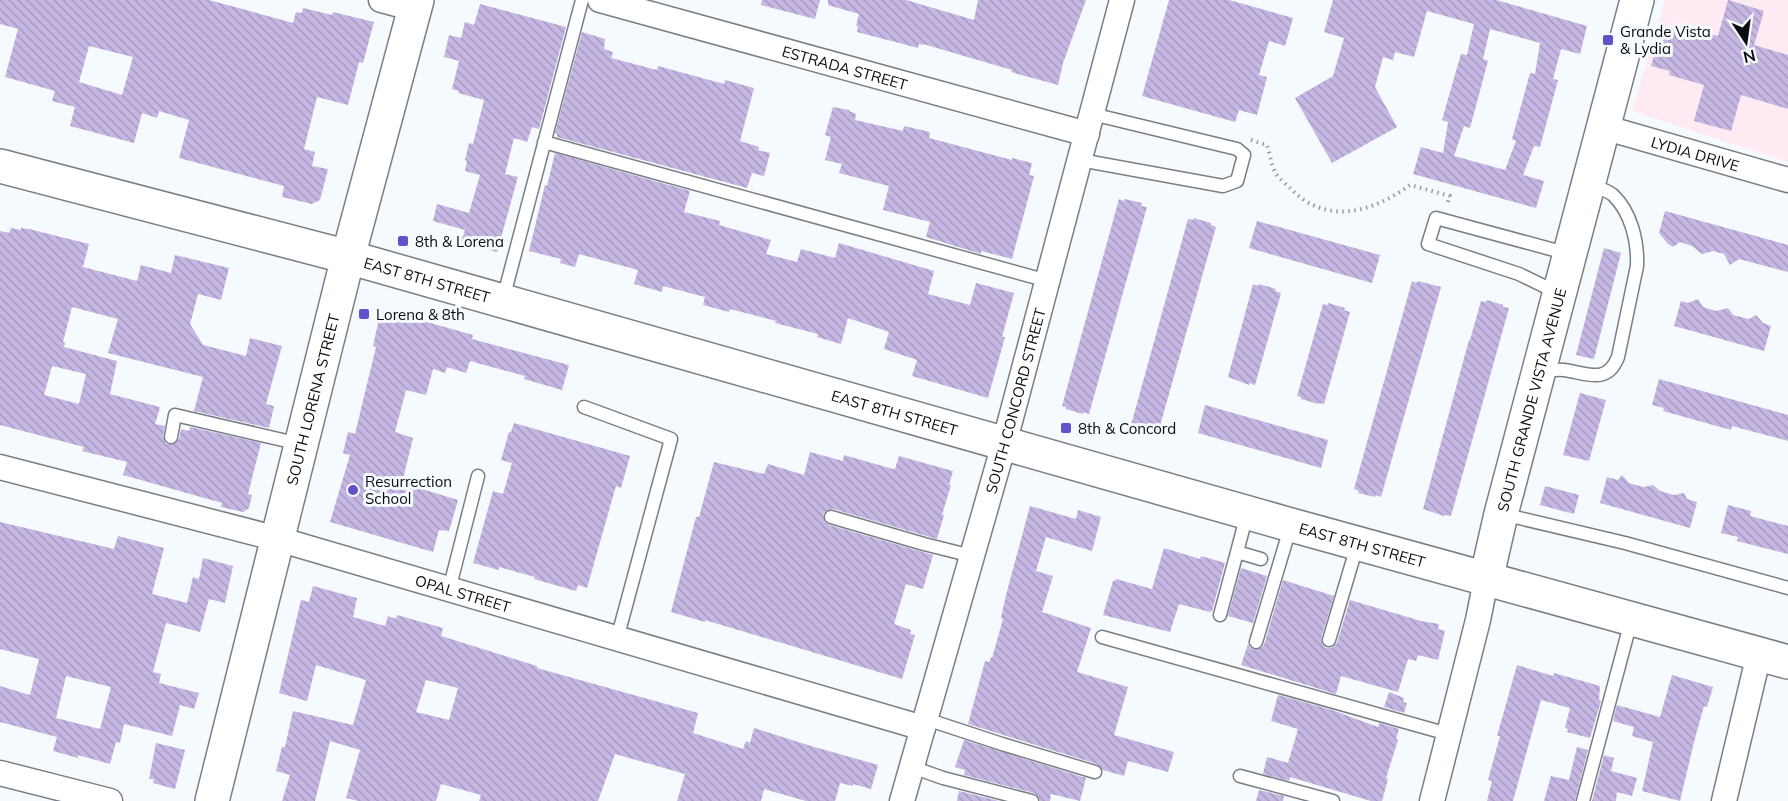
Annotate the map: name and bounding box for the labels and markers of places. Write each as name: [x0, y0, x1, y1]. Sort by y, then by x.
place label: Grande Vista & Lydia: [1620, 22, 1711, 58]
marker: Grande Vista & Lydia: [1601, 33, 1615, 47]
place label: 8th & Lorena: [415, 232, 504, 251]
marker: 8th & Lorena: [396, 234, 410, 248]
place label: Lorena & 8th: [376, 305, 465, 324]
marker: Lorena & 8th: [357, 307, 371, 321]
place label: 8th & Concord: [1078, 419, 1176, 438]
marker: 8th & Concord: [1059, 421, 1073, 435]
place label: Resurrection School: [365, 472, 452, 508]
marker: Resurrection School: [346, 483, 360, 497]

